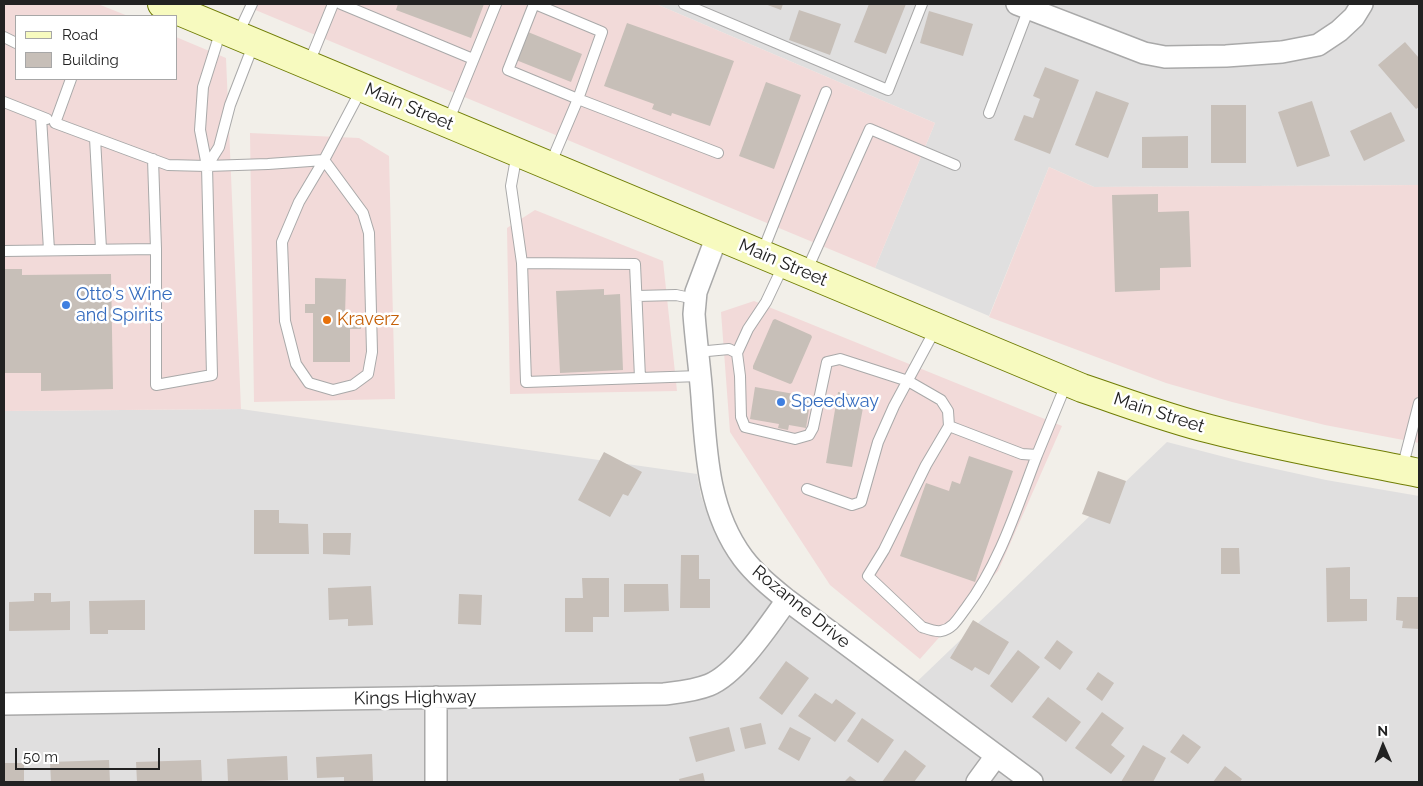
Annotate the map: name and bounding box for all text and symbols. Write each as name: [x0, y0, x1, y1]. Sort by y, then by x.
legend: [15, 15, 178, 80]
text: Road: [62, 26, 98, 44]
text: Building: [62, 51, 119, 69]
street label: Main Street: [361, 79, 457, 135]
street label: Main Street: [735, 235, 831, 291]
place label: Otto's Wine and Spirits: [76, 284, 172, 326]
marker: Otto's Wine and Spirits: [60, 299, 72, 311]
place label: Kraverz: [337, 309, 399, 331]
marker: Kraverz: [321, 314, 333, 326]
street label: Main Street: [1111, 388, 1207, 438]
place label: Speedway: [791, 391, 879, 413]
marker: Speedway: [775, 396, 787, 408]
street label: Rozanne Drive: [748, 561, 854, 653]
street label: Kings Highway: [353, 686, 477, 710]
north arrow: [1358, 721, 1408, 771]
text: N: [1377, 723, 1388, 739]
scale bar: [18, 738, 162, 770]
text: 50 m: [23, 748, 58, 766]

